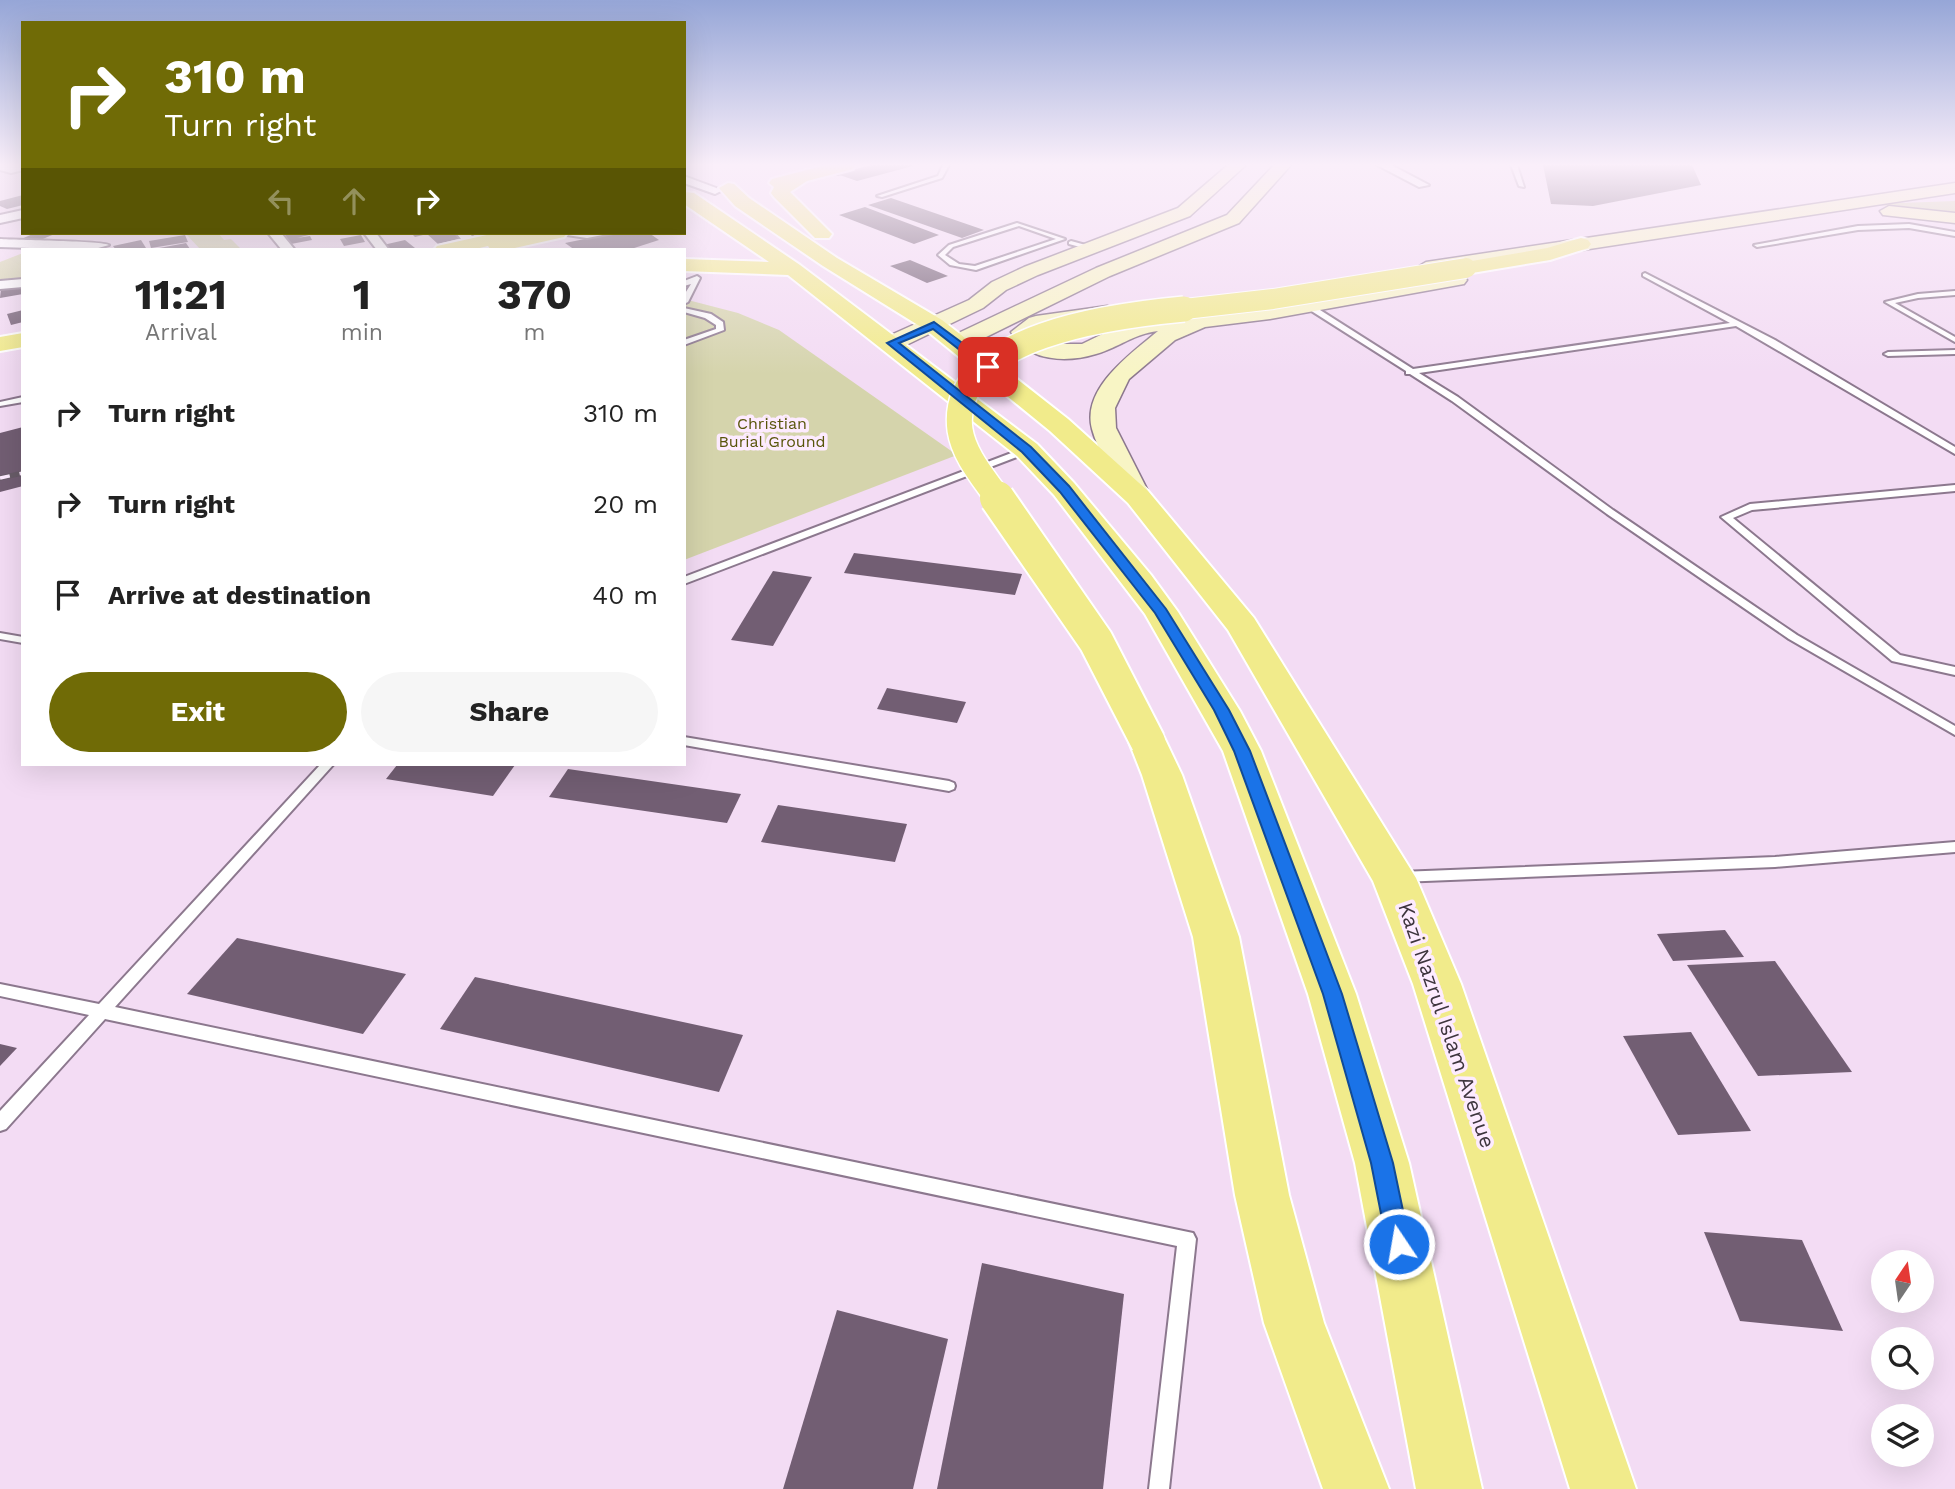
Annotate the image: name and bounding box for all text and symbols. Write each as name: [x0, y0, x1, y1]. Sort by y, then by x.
text: 310 m: [164, 47, 306, 105]
icon: right: [49, 49, 140, 140]
text: Turn right: [164, 106, 316, 144]
icon: left: [262, 182, 300, 220]
icon: ahead: [335, 182, 373, 220]
icon: right: [408, 182, 446, 220]
text: 11:21: [135, 270, 227, 319]
text: 1: [353, 270, 371, 319]
text: 370: [497, 270, 572, 319]
text: Arrival: [145, 319, 217, 346]
text: min: [341, 319, 383, 346]
text: m: [524, 319, 545, 346]
pin: [958, 337, 1018, 397]
icon: arrive: [969, 348, 1007, 386]
icon: right: [49, 394, 87, 432]
text: Turn right: [108, 398, 235, 428]
text: 310 m: [583, 398, 658, 428]
park label: Christian Burial Ground: [718, 414, 826, 451]
icon: right: [49, 485, 87, 523]
text: Turn right: [108, 489, 235, 519]
text: 20 m: [593, 489, 658, 519]
icon: arrive: [49, 576, 87, 614]
text: Arrive at destination: [108, 580, 371, 610]
text: 40 m: [592, 580, 658, 610]
button: Exit: [49, 672, 347, 752]
button: Share: [361, 672, 658, 752]
street label: Kazi Nazrul Islam Avenue: [1393, 899, 1501, 1151]
position arrow: [1362, 1207, 1436, 1281]
north arrow: [1871, 1250, 1934, 1312]
map controls: [1871, 1250, 1934, 1467]
button: search: [1871, 1327, 1934, 1390]
button: layers: [1871, 1404, 1934, 1467]

